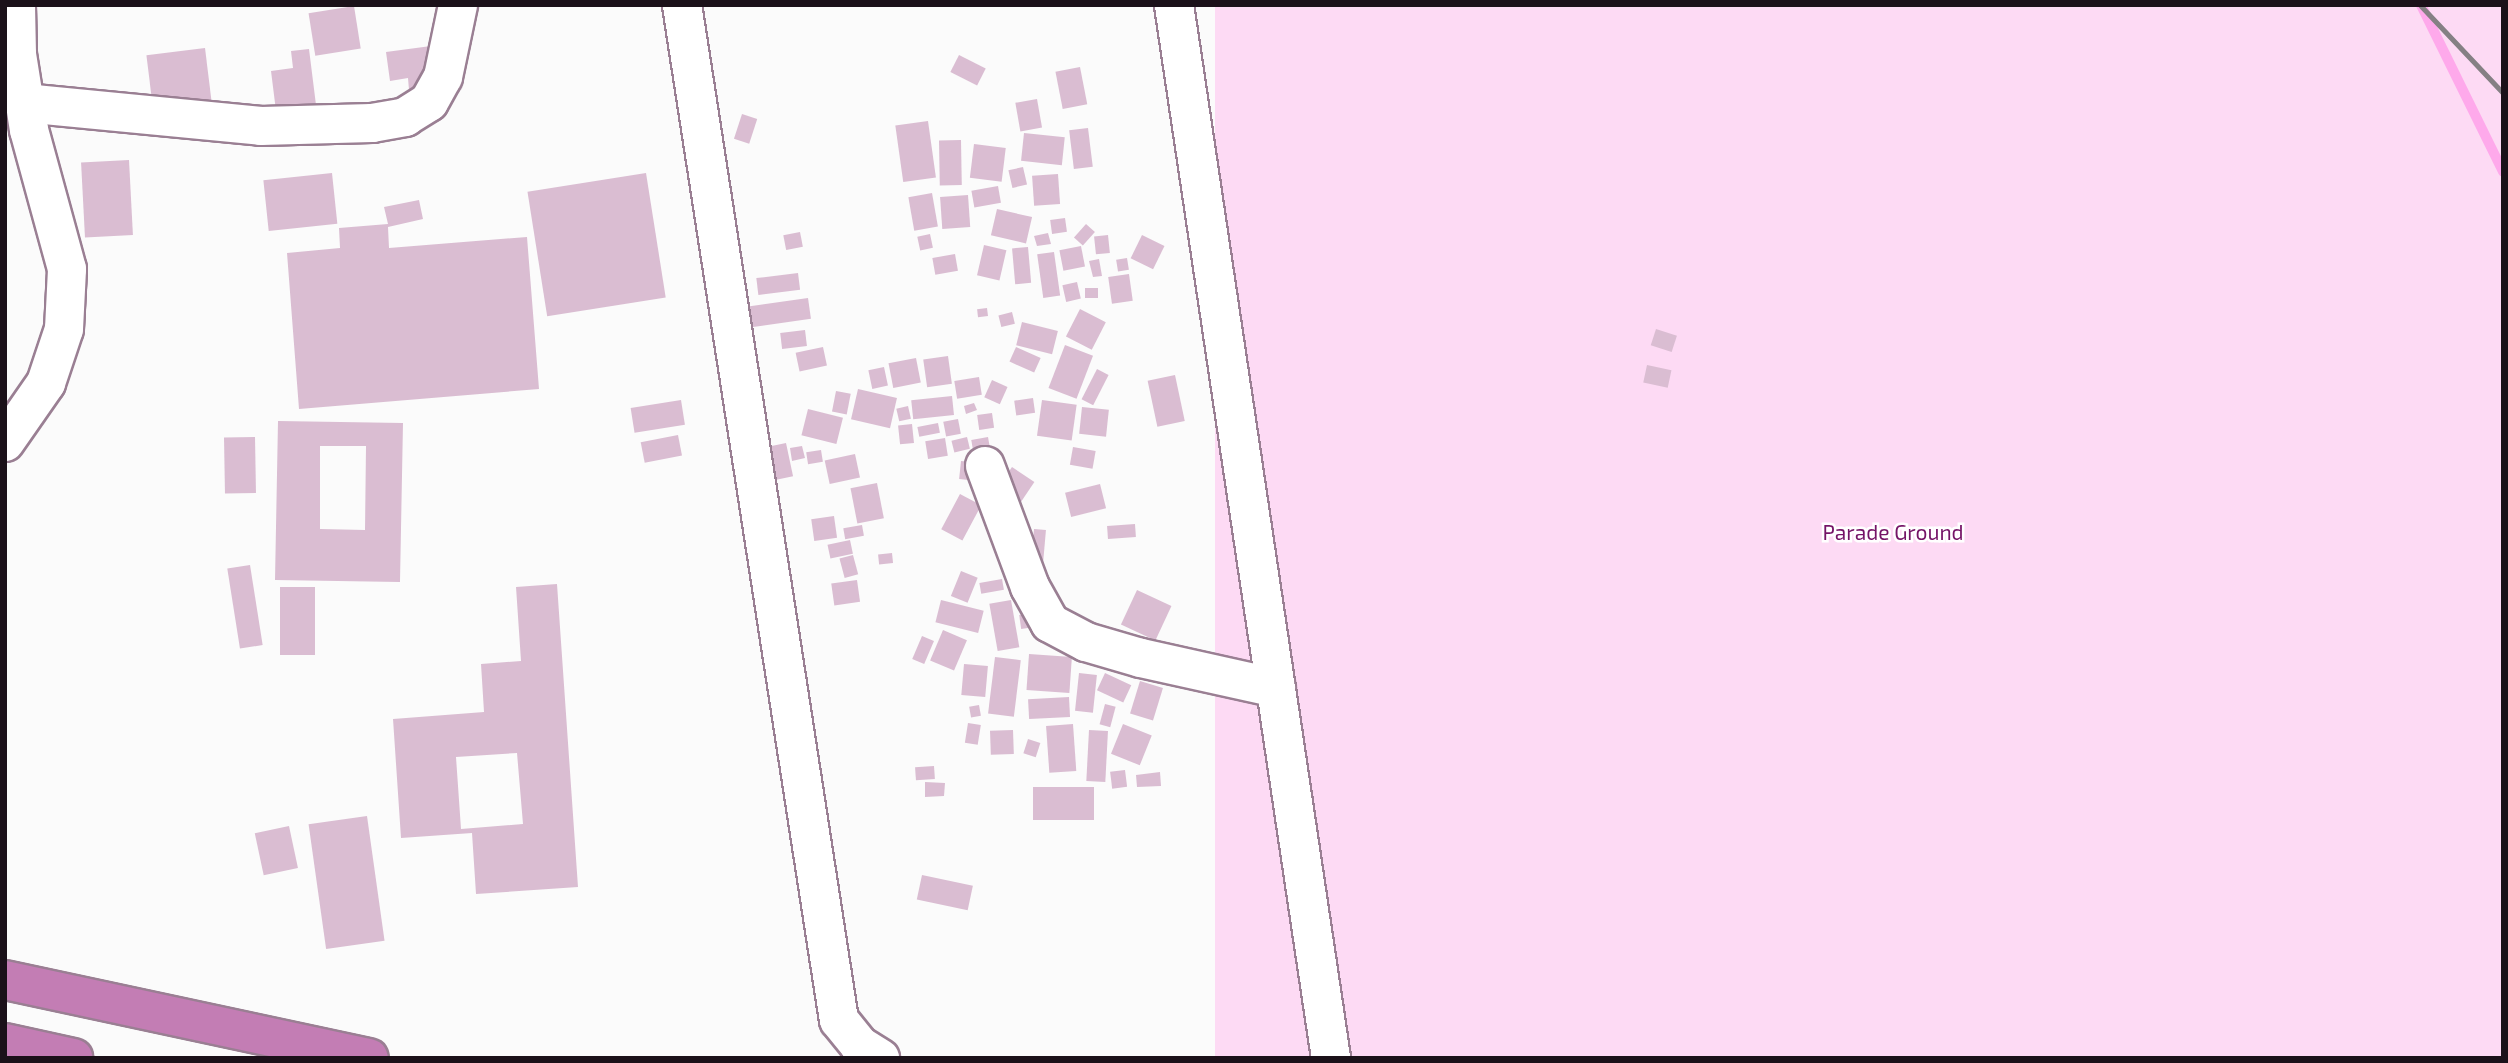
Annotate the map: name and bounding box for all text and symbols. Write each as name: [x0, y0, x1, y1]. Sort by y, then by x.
park label: Parade Ground: [1822, 519, 1964, 545]

